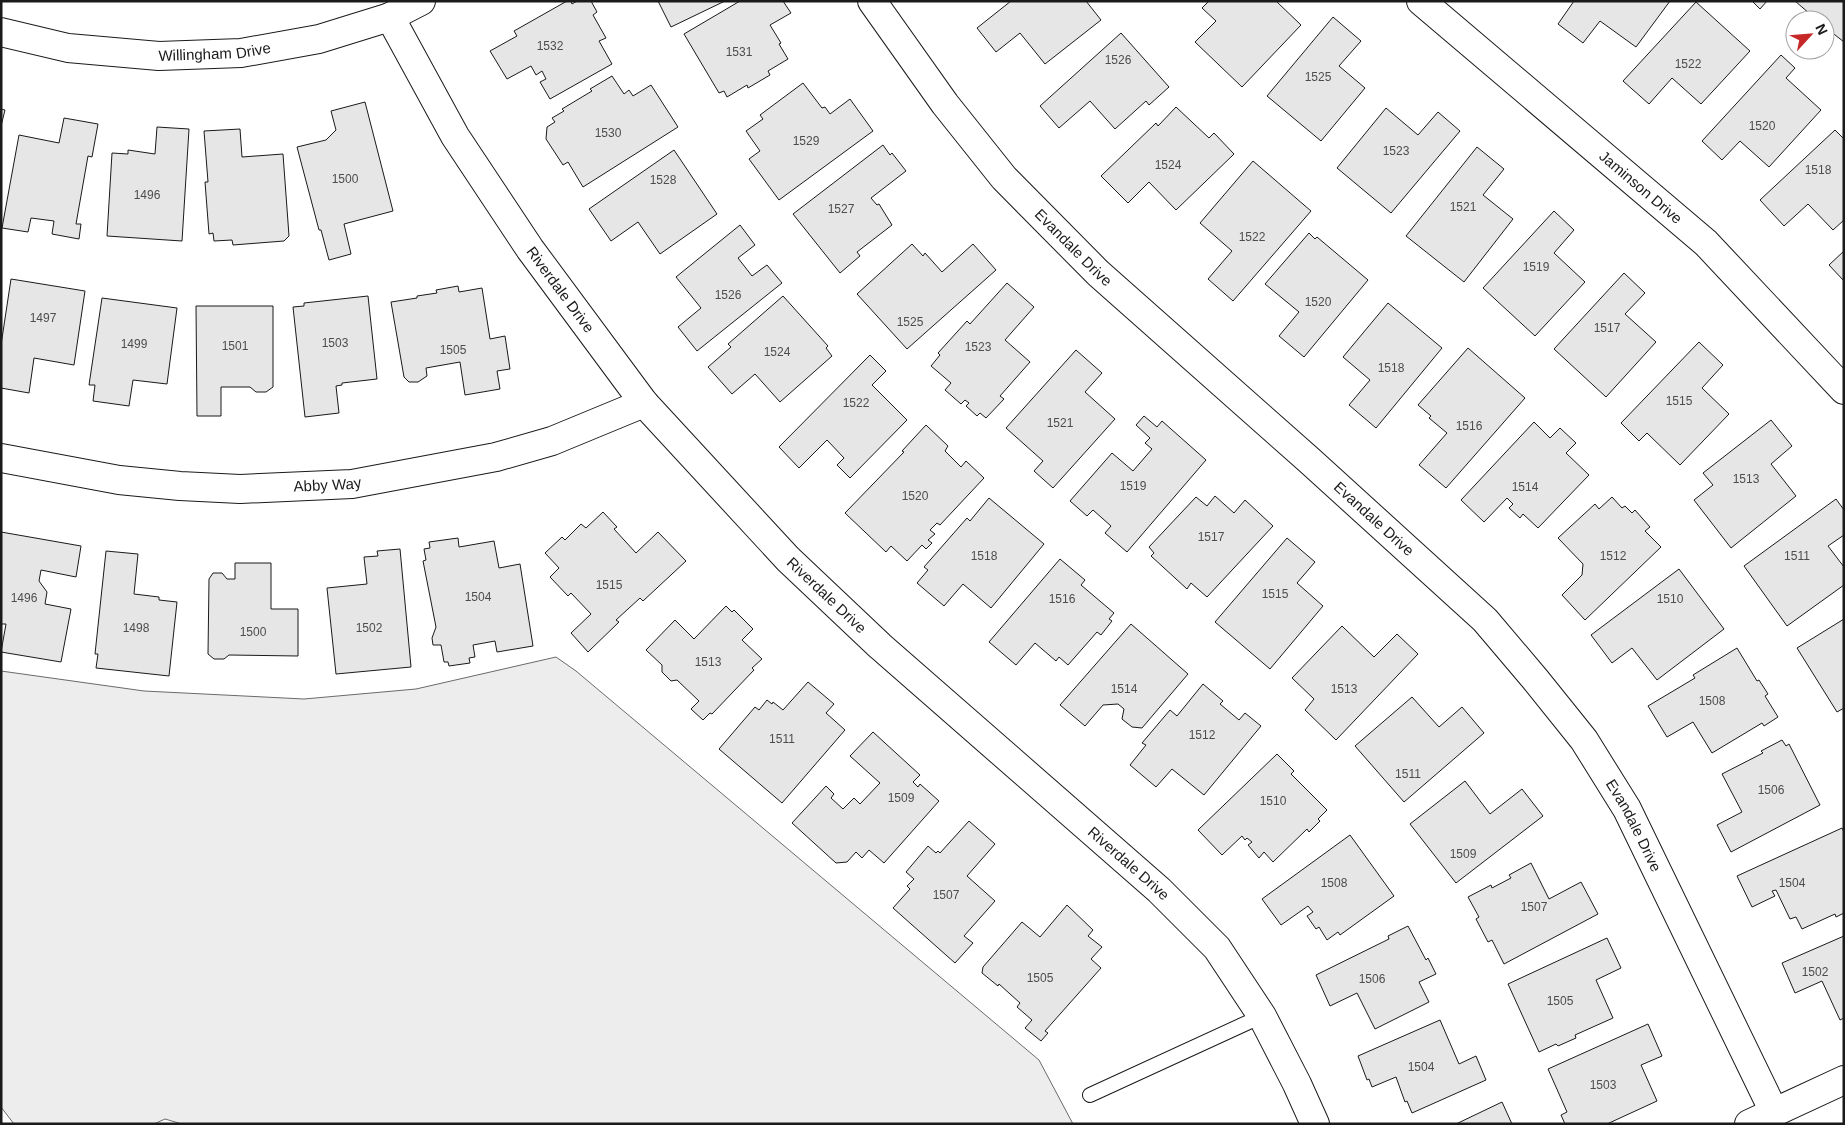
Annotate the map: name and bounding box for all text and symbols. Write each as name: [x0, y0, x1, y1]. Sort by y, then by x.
north arrow: [1785, 10, 1835, 60]
text: N: [1812, 21, 1831, 37]
street label: Willingham Drive: [158, 39, 272, 64]
house number: 1532: [537, 39, 564, 53]
house number: 1531: [726, 45, 753, 59]
house number: 1526: [1105, 53, 1132, 67]
house number: 1522: [1675, 57, 1702, 71]
house number: 1525: [1305, 70, 1332, 84]
house number: 1520: [1749, 119, 1776, 133]
house number: 1530: [595, 126, 622, 140]
house number: 1529: [793, 134, 820, 148]
house number: 1523: [1383, 144, 1410, 158]
street label: Jaminson Drive: [1596, 147, 1686, 227]
house number: 1524: [1155, 158, 1182, 172]
house number: 1518: [1805, 163, 1832, 177]
house number: 1500: [332, 172, 359, 186]
house number: 1528: [650, 173, 677, 187]
house number: 1496: [134, 188, 161, 202]
house number: 1521: [1450, 200, 1477, 214]
house number: 1527: [828, 202, 855, 216]
street label: Evandale Drive: [1032, 205, 1115, 289]
house number: 1522: [1239, 230, 1266, 244]
street label: Riverdale Drive: [523, 243, 598, 336]
house number: 1519: [1523, 260, 1550, 274]
house number: 1526: [715, 288, 742, 302]
house number: 1520: [1305, 295, 1332, 309]
house number: 1497: [30, 311, 57, 325]
house number: 1525: [897, 315, 924, 329]
house number: 1517: [1594, 321, 1621, 335]
house number: 1503: [322, 336, 349, 350]
house number: 1499: [121, 337, 148, 351]
house number: 1501: [222, 339, 249, 353]
house number: 1523: [965, 340, 992, 354]
house number: 1505: [440, 343, 467, 357]
house number: 1524: [764, 345, 791, 359]
house number: 1518: [1378, 361, 1405, 375]
house number: 1515: [1666, 394, 1693, 408]
house number: 1522: [843, 396, 870, 410]
house number: 1521: [1047, 416, 1074, 430]
house number: 1516: [1456, 419, 1483, 433]
house number: 1513: [1733, 472, 1760, 486]
street label: Abby Way: [293, 473, 363, 495]
street label: Evandale Drive: [1331, 478, 1417, 559]
house number: 1519: [1120, 479, 1147, 493]
house number: 1514: [1512, 480, 1539, 494]
house number: 1520: [902, 489, 929, 503]
house number: 1517: [1198, 530, 1225, 544]
house number: 1518: [971, 549, 998, 563]
house number: 1512: [1600, 549, 1627, 563]
house number: 1511: [1784, 549, 1810, 563]
street label: Riverdale Drive: [784, 554, 870, 636]
house number: 1515: [596, 578, 623, 592]
house number: 1515: [1262, 587, 1289, 601]
house number: 1504: [465, 590, 492, 604]
house number: 1496: [11, 591, 38, 605]
house number: 1516: [1049, 592, 1076, 606]
house number: 1510: [1657, 592, 1684, 606]
house number: 1498: [123, 621, 150, 635]
house number: 1502: [356, 621, 383, 635]
house number: 1500: [240, 625, 267, 639]
house number: 1513: [695, 655, 722, 669]
house number: 1514: [1111, 682, 1138, 696]
house number: 1513: [1331, 682, 1358, 696]
house number: 1508: [1699, 694, 1726, 708]
house number: 1512: [1189, 728, 1216, 742]
house number: 1511: [769, 732, 795, 746]
house number: 1511: [1395, 767, 1421, 781]
street label: Evandale Drive: [1603, 776, 1665, 874]
house number: 1506: [1758, 783, 1785, 797]
house number: 1509: [888, 791, 915, 805]
house number: 1510: [1260, 794, 1287, 808]
street label: Riverdale Drive: [1085, 823, 1173, 903]
house number: 1509: [1450, 847, 1477, 861]
house number: 1508: [1321, 876, 1348, 890]
house number: 1504: [1779, 876, 1806, 890]
house number: 1507: [933, 888, 960, 902]
house number: 1507: [1521, 900, 1548, 914]
house number: 1502: [1802, 965, 1829, 979]
house number: 1505: [1027, 971, 1054, 985]
house number: 1506: [1359, 972, 1386, 986]
house number: 1505: [1547, 994, 1574, 1008]
house number: 1504: [1408, 1060, 1435, 1074]
house number: 1503: [1590, 1078, 1617, 1092]

